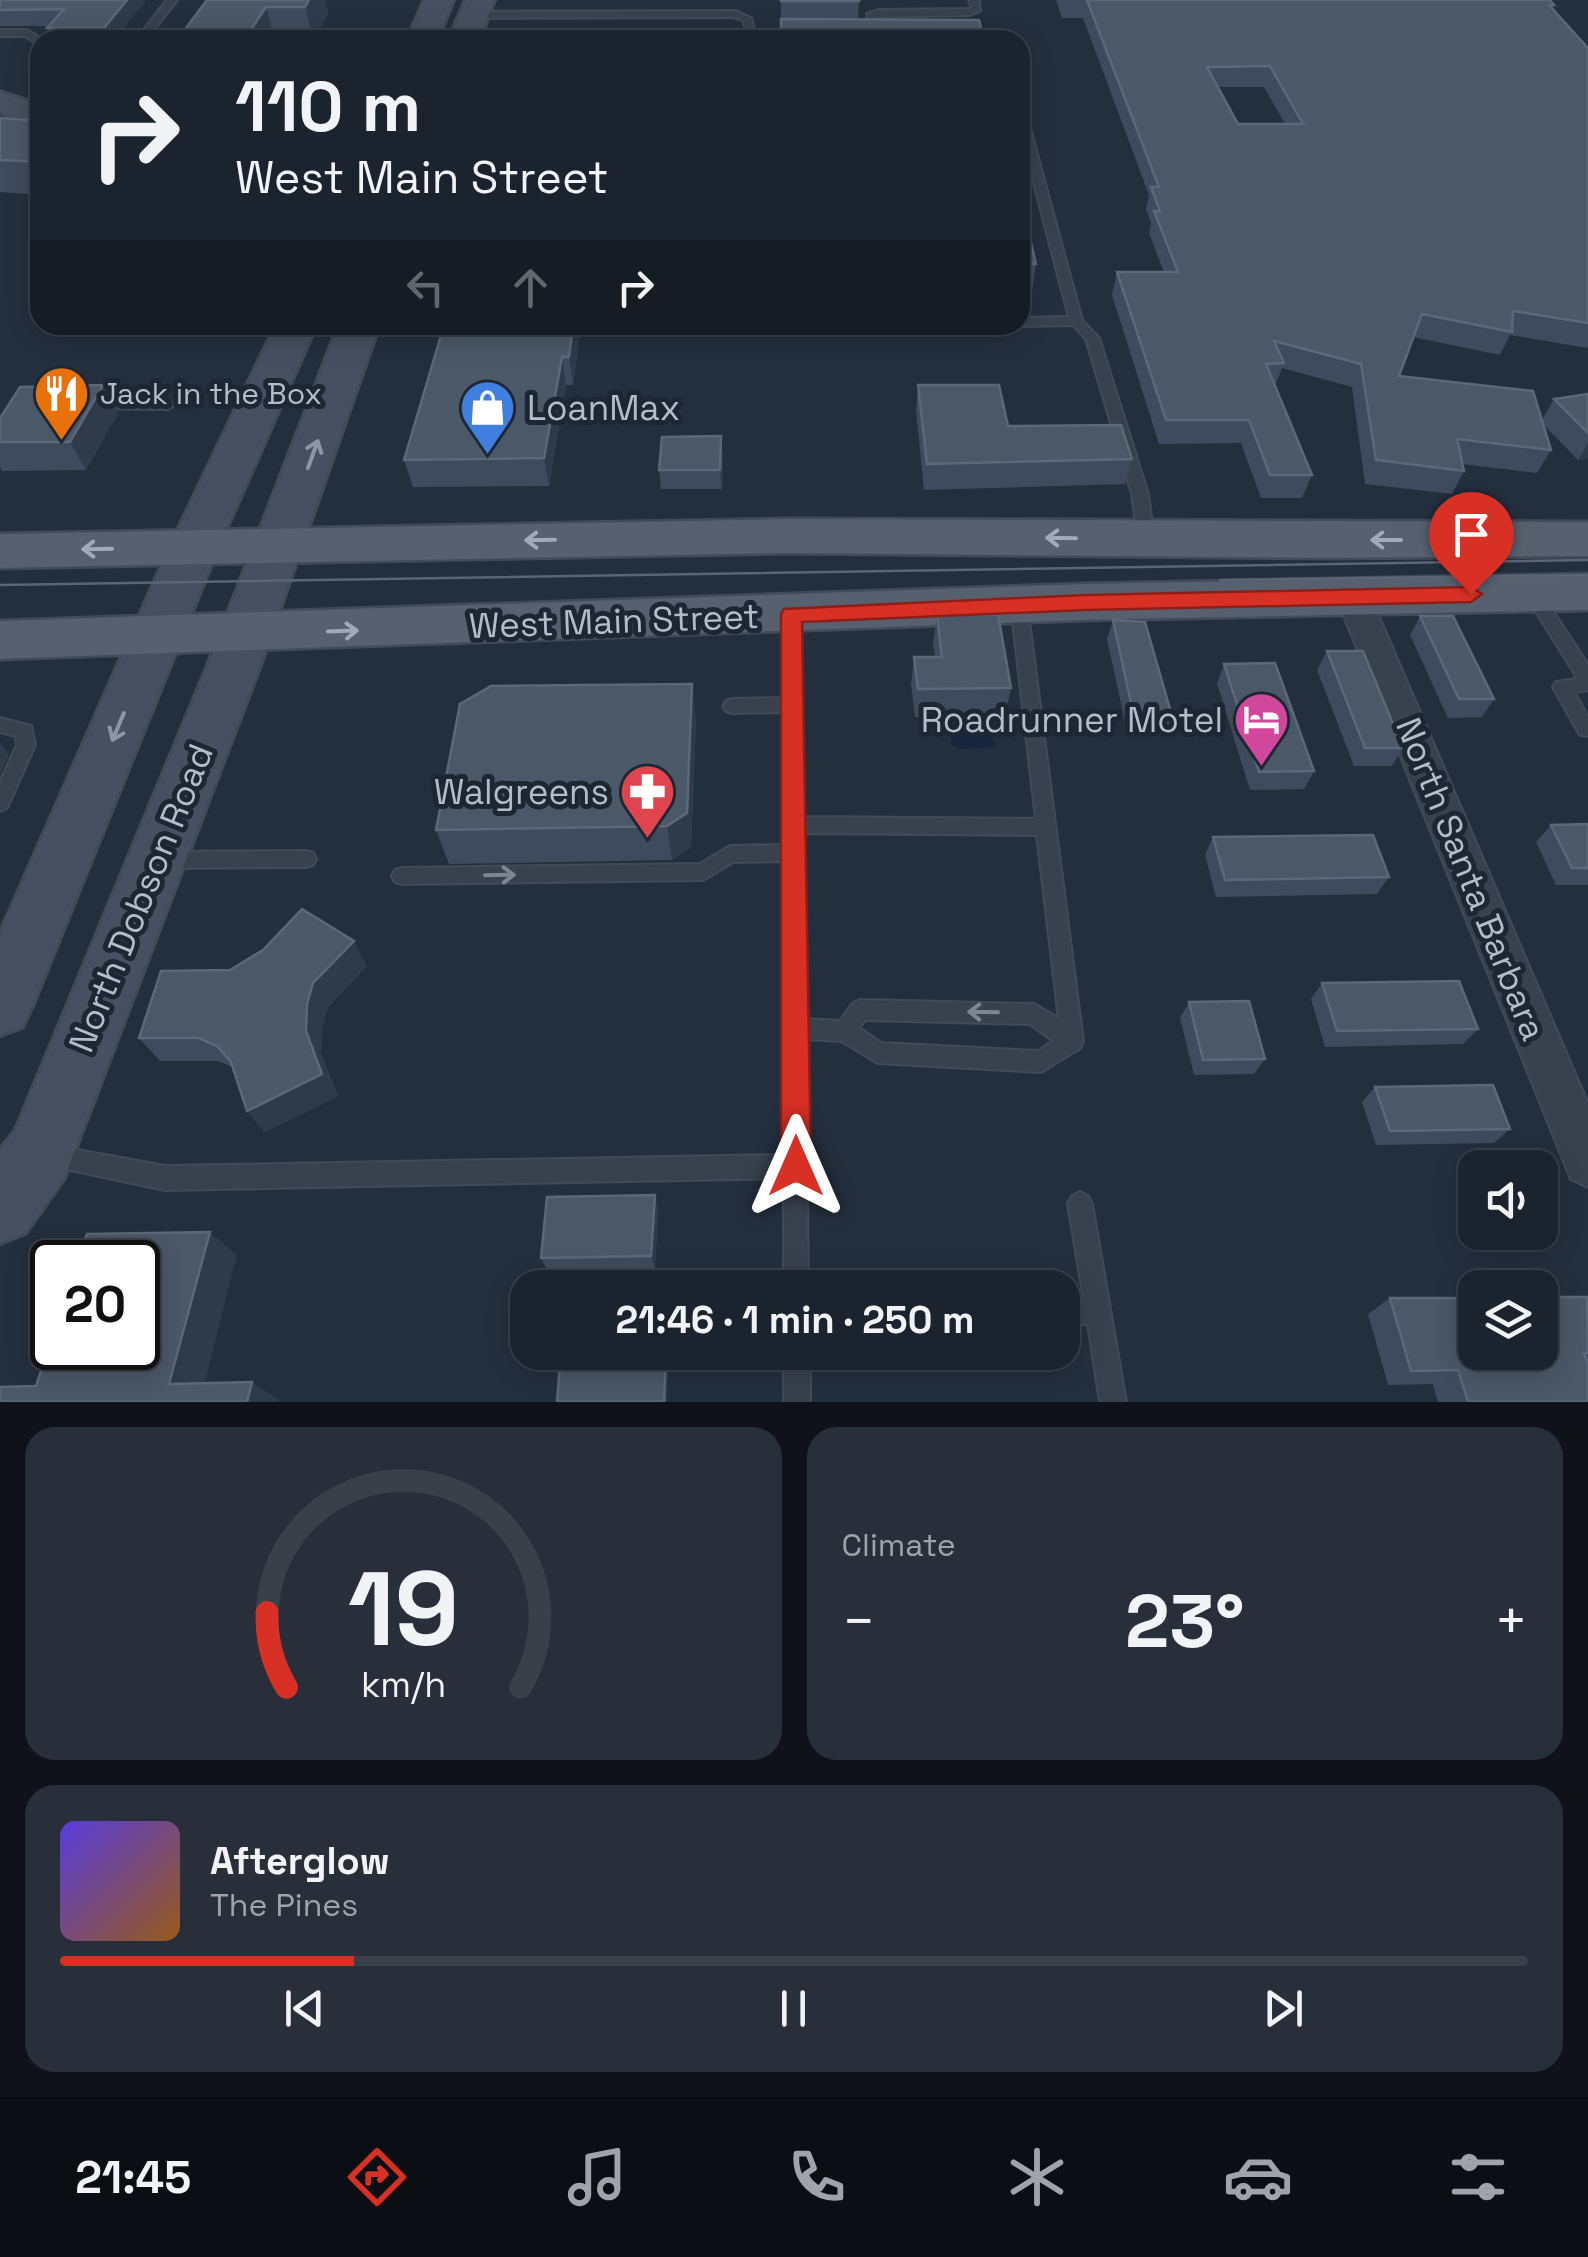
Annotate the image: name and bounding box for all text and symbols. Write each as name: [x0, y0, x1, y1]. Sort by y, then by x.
text: 110 m: [235, 62, 421, 151]
icon: right: [70, 70, 200, 200]
text: West Main Street: [235, 149, 608, 206]
icon: left: [398, 260, 453, 315]
icon: ahead: [503, 260, 558, 315]
icon: right: [608, 260, 663, 315]
restaurant icon: Jack in the Box: [31, 363, 91, 442]
place label: Jack in the Box: [100, 374, 322, 413]
shop icon: LoanMax: [458, 378, 518, 457]
place label: LoanMax: [527, 386, 680, 430]
one-way arrow: [305, 439, 323, 470]
pin: [1429, 492, 1514, 595]
icon: arrive: [1444, 507, 1499, 562]
one-way arrow: [1045, 529, 1077, 548]
one-way arrow: [1370, 530, 1402, 550]
one-way arrow: [525, 531, 557, 550]
one-way arrow: [81, 540, 113, 559]
street label: West Main Street: [468, 594, 760, 648]
one-way arrow: [326, 621, 358, 640]
hotel icon: Roadrunner Motel: [1232, 690, 1292, 769]
place label: Roadrunner Motel: [921, 698, 1223, 742]
one-way arrow: [107, 711, 125, 742]
street label: North Santa Barbara: [1386, 711, 1556, 1047]
street label: North Dobson Road: [59, 738, 223, 1058]
pharmacy icon: Walgreens: [618, 762, 678, 841]
place label: Walgreens: [434, 770, 609, 814]
one-way arrow: [483, 865, 515, 884]
one-way arrow: [968, 1003, 1000, 1022]
position arrow: [744, 1114, 848, 1218]
map controls: [1458, 1150, 1558, 1370]
button: sound: [1458, 1150, 1558, 1250]
speed limit sign: 20: [30, 1240, 160, 1370]
button: layers: [1458, 1270, 1558, 1370]
text: 21:46 · 1 min · 250 m: [616, 1296, 974, 1344]
text: Climate: [842, 1525, 956, 1565]
text: 19: [348, 1543, 459, 1675]
text: 23°: [1125, 1573, 1245, 1669]
text: −: [842, 1586, 876, 1656]
text: +: [1494, 1586, 1528, 1656]
text: km/h: [361, 1662, 446, 1707]
text: Afterglow: [210, 1837, 390, 1885]
text: The Pines: [210, 1885, 358, 1925]
icon: previous: [277, 1981, 332, 2036]
icon: pause: [766, 1981, 821, 2036]
icon: next: [1256, 1981, 1311, 2036]
icon: directions: [342, 2142, 412, 2212]
icon: music: [562, 2142, 632, 2212]
icon: phone: [782, 2142, 852, 2212]
icon: climate: [1002, 2142, 1072, 2212]
icon: car: [1223, 2142, 1293, 2212]
icon: filters: [1443, 2142, 1513, 2212]
text: 21:45: [75, 2149, 191, 2206]

